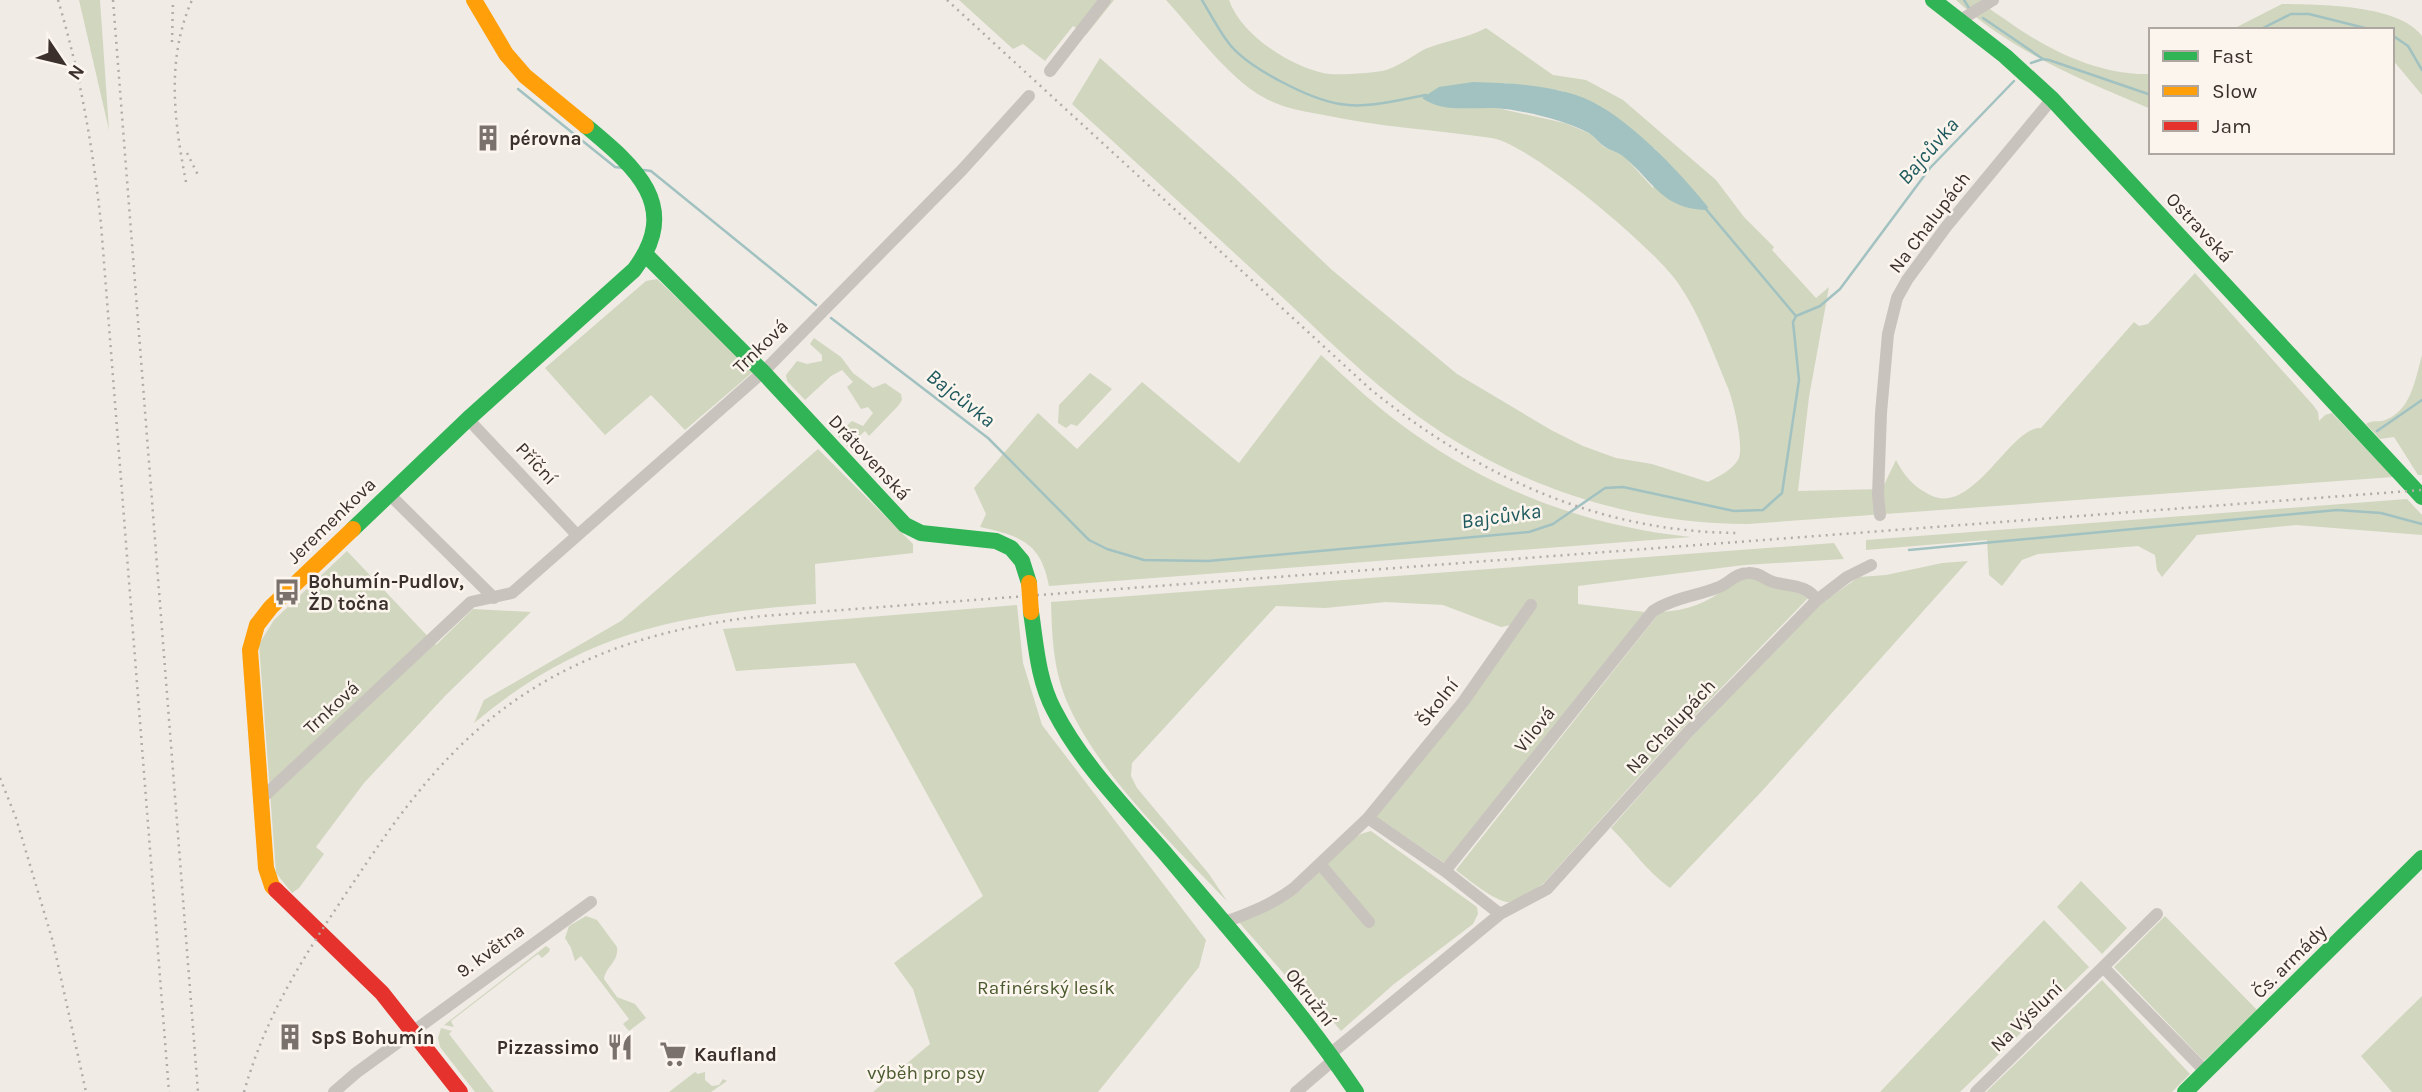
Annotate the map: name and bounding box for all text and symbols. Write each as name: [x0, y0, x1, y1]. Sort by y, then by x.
north arrow: [28, 28, 98, 98]
legend: [2149, 28, 2394, 154]
text: Fast: [2212, 44, 2253, 68]
text: N: [63, 60, 89, 84]
text: Slow: [2212, 79, 2257, 103]
water label: Bajcůvka: [1893, 113, 1963, 189]
text: Jam: [2212, 114, 2252, 138]
building icon: pérovna: [473, 123, 503, 153]
place label: pérovna: [509, 128, 582, 150]
street label: Na Chalupách: [1885, 168, 1975, 278]
street label: Ostravská: [2161, 188, 2237, 267]
street label: Trnková: [729, 315, 793, 378]
water label: Bajcůvka: [922, 364, 1000, 432]
street label: Drátovenská: [824, 410, 915, 505]
street label: Příční: [511, 438, 562, 490]
street label: Jeremenkova: [283, 473, 380, 568]
water label: Bajcůvka: [1460, 499, 1542, 533]
place label: Bohumín-Pudlov, ŽD točna: [308, 571, 464, 615]
bus stop icon: Bohumín-Pudlov, ŽD točna: [272, 577, 302, 607]
street label: Školní: [1412, 674, 1464, 731]
street label: Na Chalupách: [1621, 675, 1720, 779]
street label: Trnková: [299, 677, 364, 739]
street label: Vilová: [1510, 702, 1560, 757]
street label: 9. května: [453, 919, 529, 983]
street label: Čs. armády: [2248, 920, 2331, 1003]
street label: Okružní: [1281, 964, 1340, 1031]
park label: Rafinérský lesík: [977, 977, 1115, 999]
street label: Na Výsluní: [1986, 977, 2067, 1056]
building icon: SpS Bohumín: [275, 1022, 305, 1052]
place label: SpS Bohumín: [311, 1027, 435, 1049]
restaurant icon: Pizzassimo: [605, 1032, 635, 1062]
place label: Pizzassimo: [497, 1037, 599, 1059]
supermarket icon: Kaufland: [658, 1039, 688, 1069]
place label: Kaufland: [694, 1044, 777, 1066]
park label: výběh pro psy: [867, 1062, 985, 1084]

